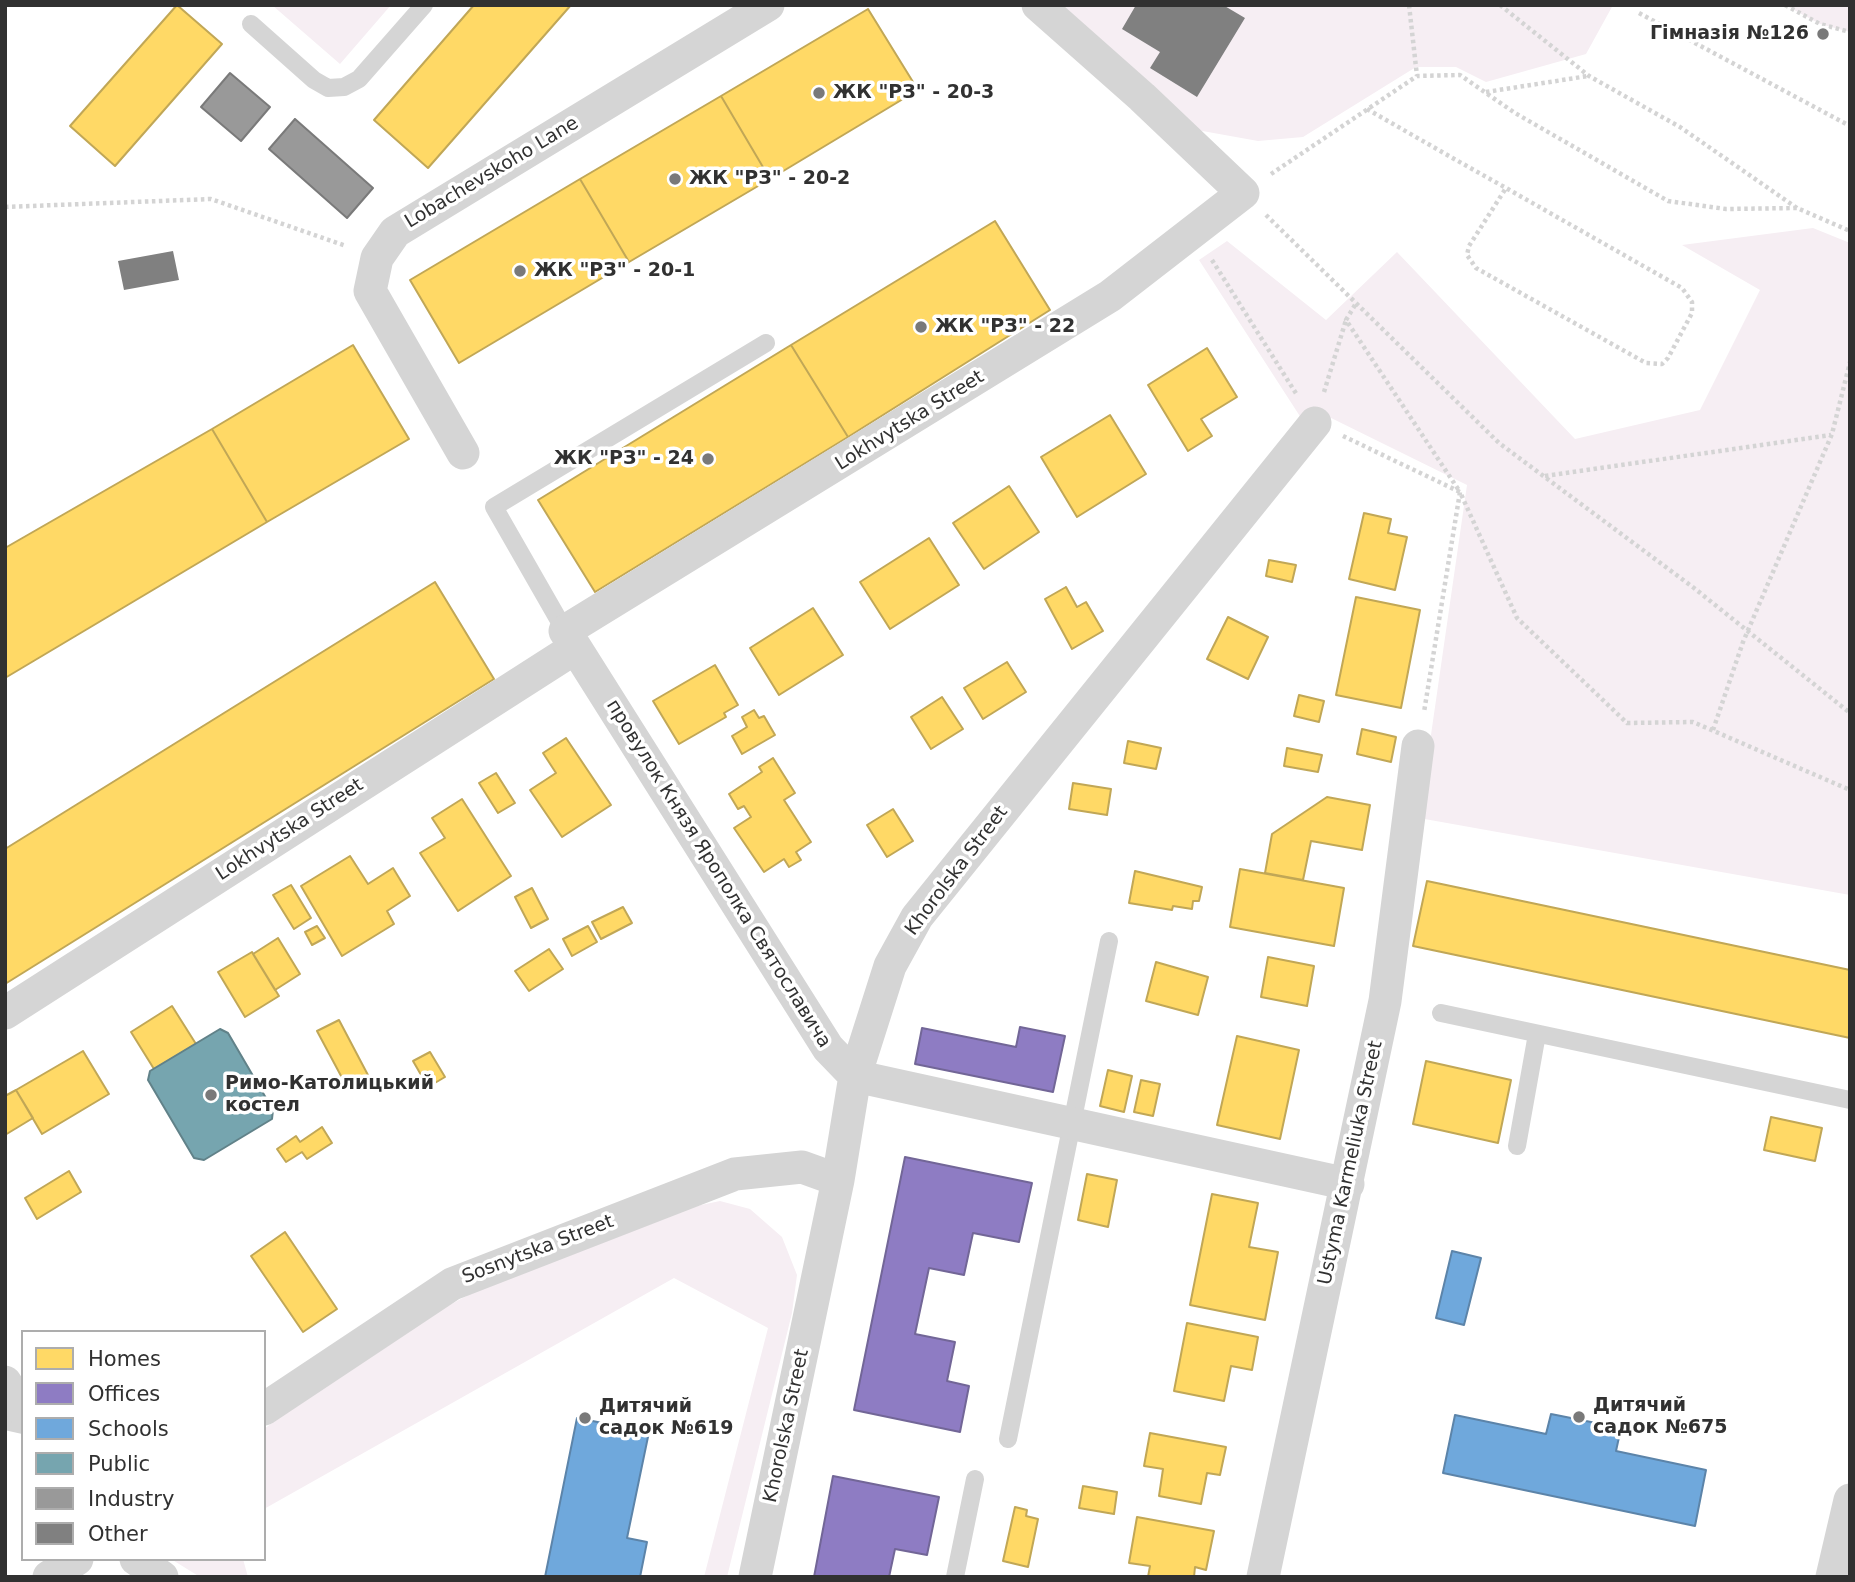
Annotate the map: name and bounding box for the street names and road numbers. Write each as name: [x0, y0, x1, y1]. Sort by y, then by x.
street label: Lobachevskoho Lane: [401, 112, 583, 234]
street label: Lokhvytska Street: [832, 366, 988, 476]
street label: провулок Князя Ярополка Святославича: [601, 696, 835, 1052]
street label: Lokhvytska Street: [212, 774, 368, 886]
street label: Khorolska Street: [901, 802, 1013, 940]
street label: Ustyma Karmeliuka Street: [1314, 1039, 1388, 1287]
street label: Sosnytska Street: [459, 1211, 617, 1289]
street label: Khorolska Street: [760, 1347, 814, 1505]

